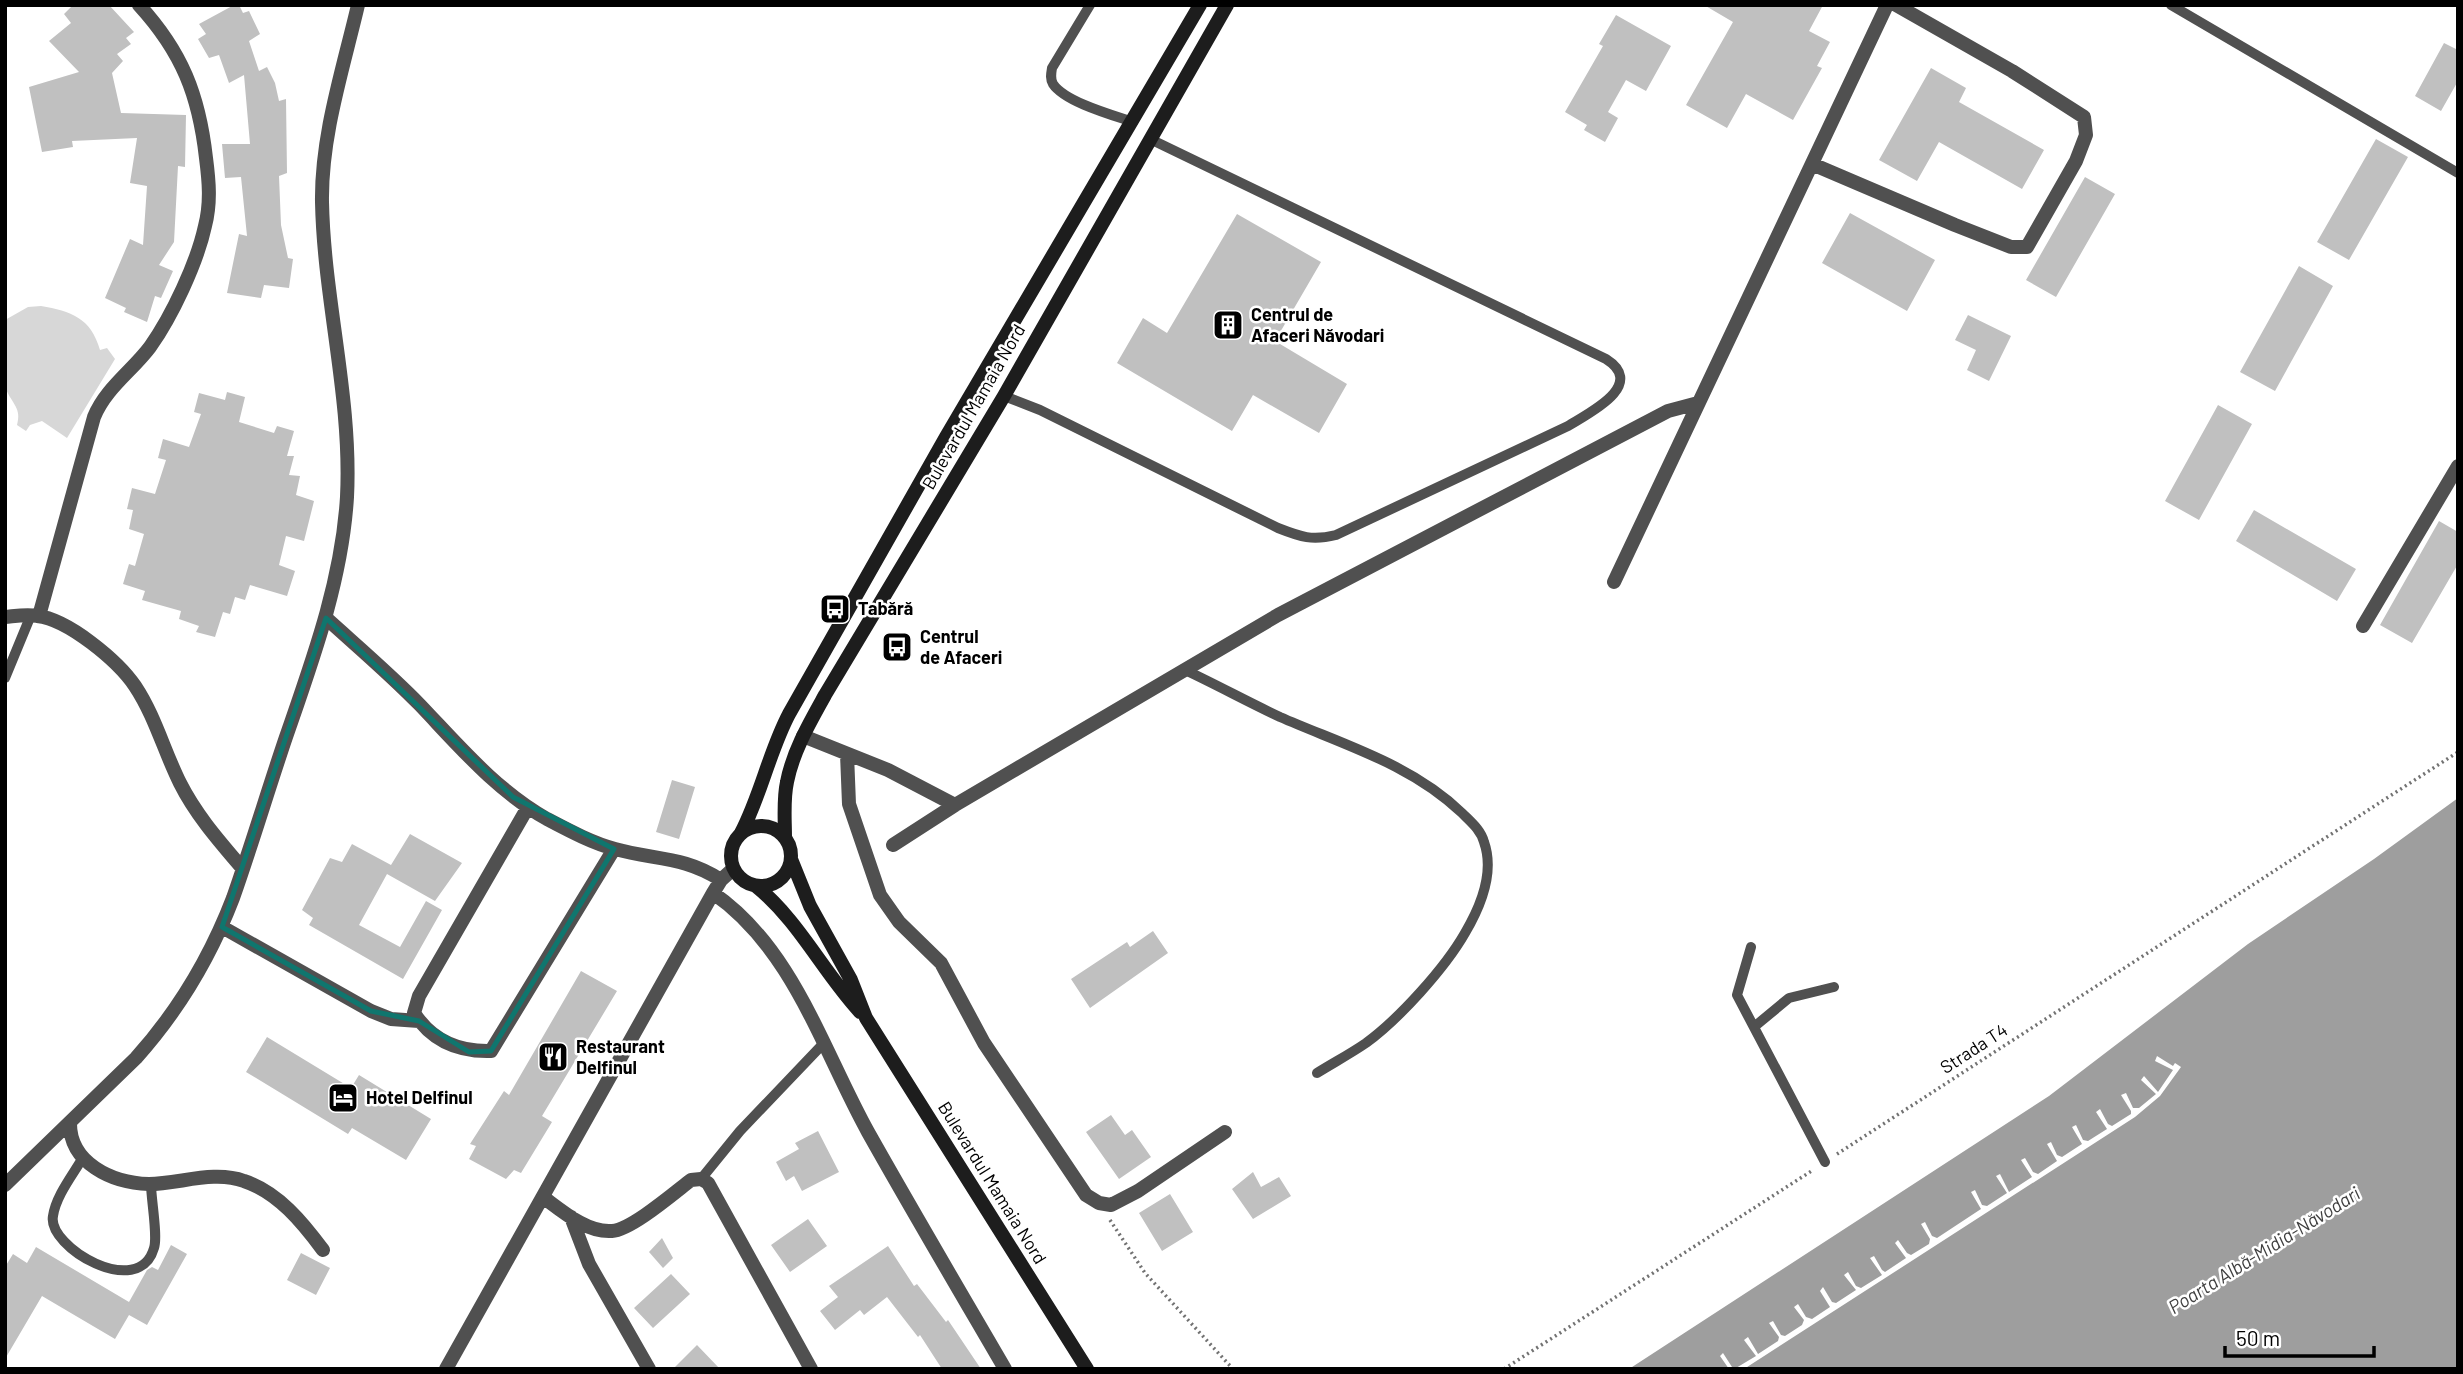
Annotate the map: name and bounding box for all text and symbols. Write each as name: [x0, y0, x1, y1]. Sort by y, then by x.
place label: Centrul de Afaceri Năvodari: [1251, 303, 1384, 346]
building icon: Centrul de Afaceri Năvodari: [1211, 308, 1245, 342]
street label: Bulevardul Mamaia Nord: [917, 320, 1029, 493]
bus stop icon: Tabără: [818, 592, 852, 626]
place label: Tabără: [858, 597, 913, 619]
place label: Centrul de Afaceri: [920, 625, 1002, 668]
bus stop icon: Centrul de Afaceri: [880, 630, 914, 664]
street label: Strada T4: [1936, 1018, 2011, 1078]
place label: Restaurant Delfinul: [576, 1035, 665, 1078]
restaurant icon: Restaurant Delfinul: [536, 1040, 570, 1074]
hotel icon: Hotel Delfinul: [326, 1081, 360, 1115]
place label: Hotel Delfinul: [366, 1086, 473, 1108]
street label: Bulevardul Mamaia Nord: [934, 1097, 1052, 1268]
water label: Poarta Albă-Midia-Năvodari: [2164, 1181, 2364, 1318]
scale bar: [2225, 1314, 2374, 1358]
text: 50 m: [2236, 1325, 2280, 1350]

